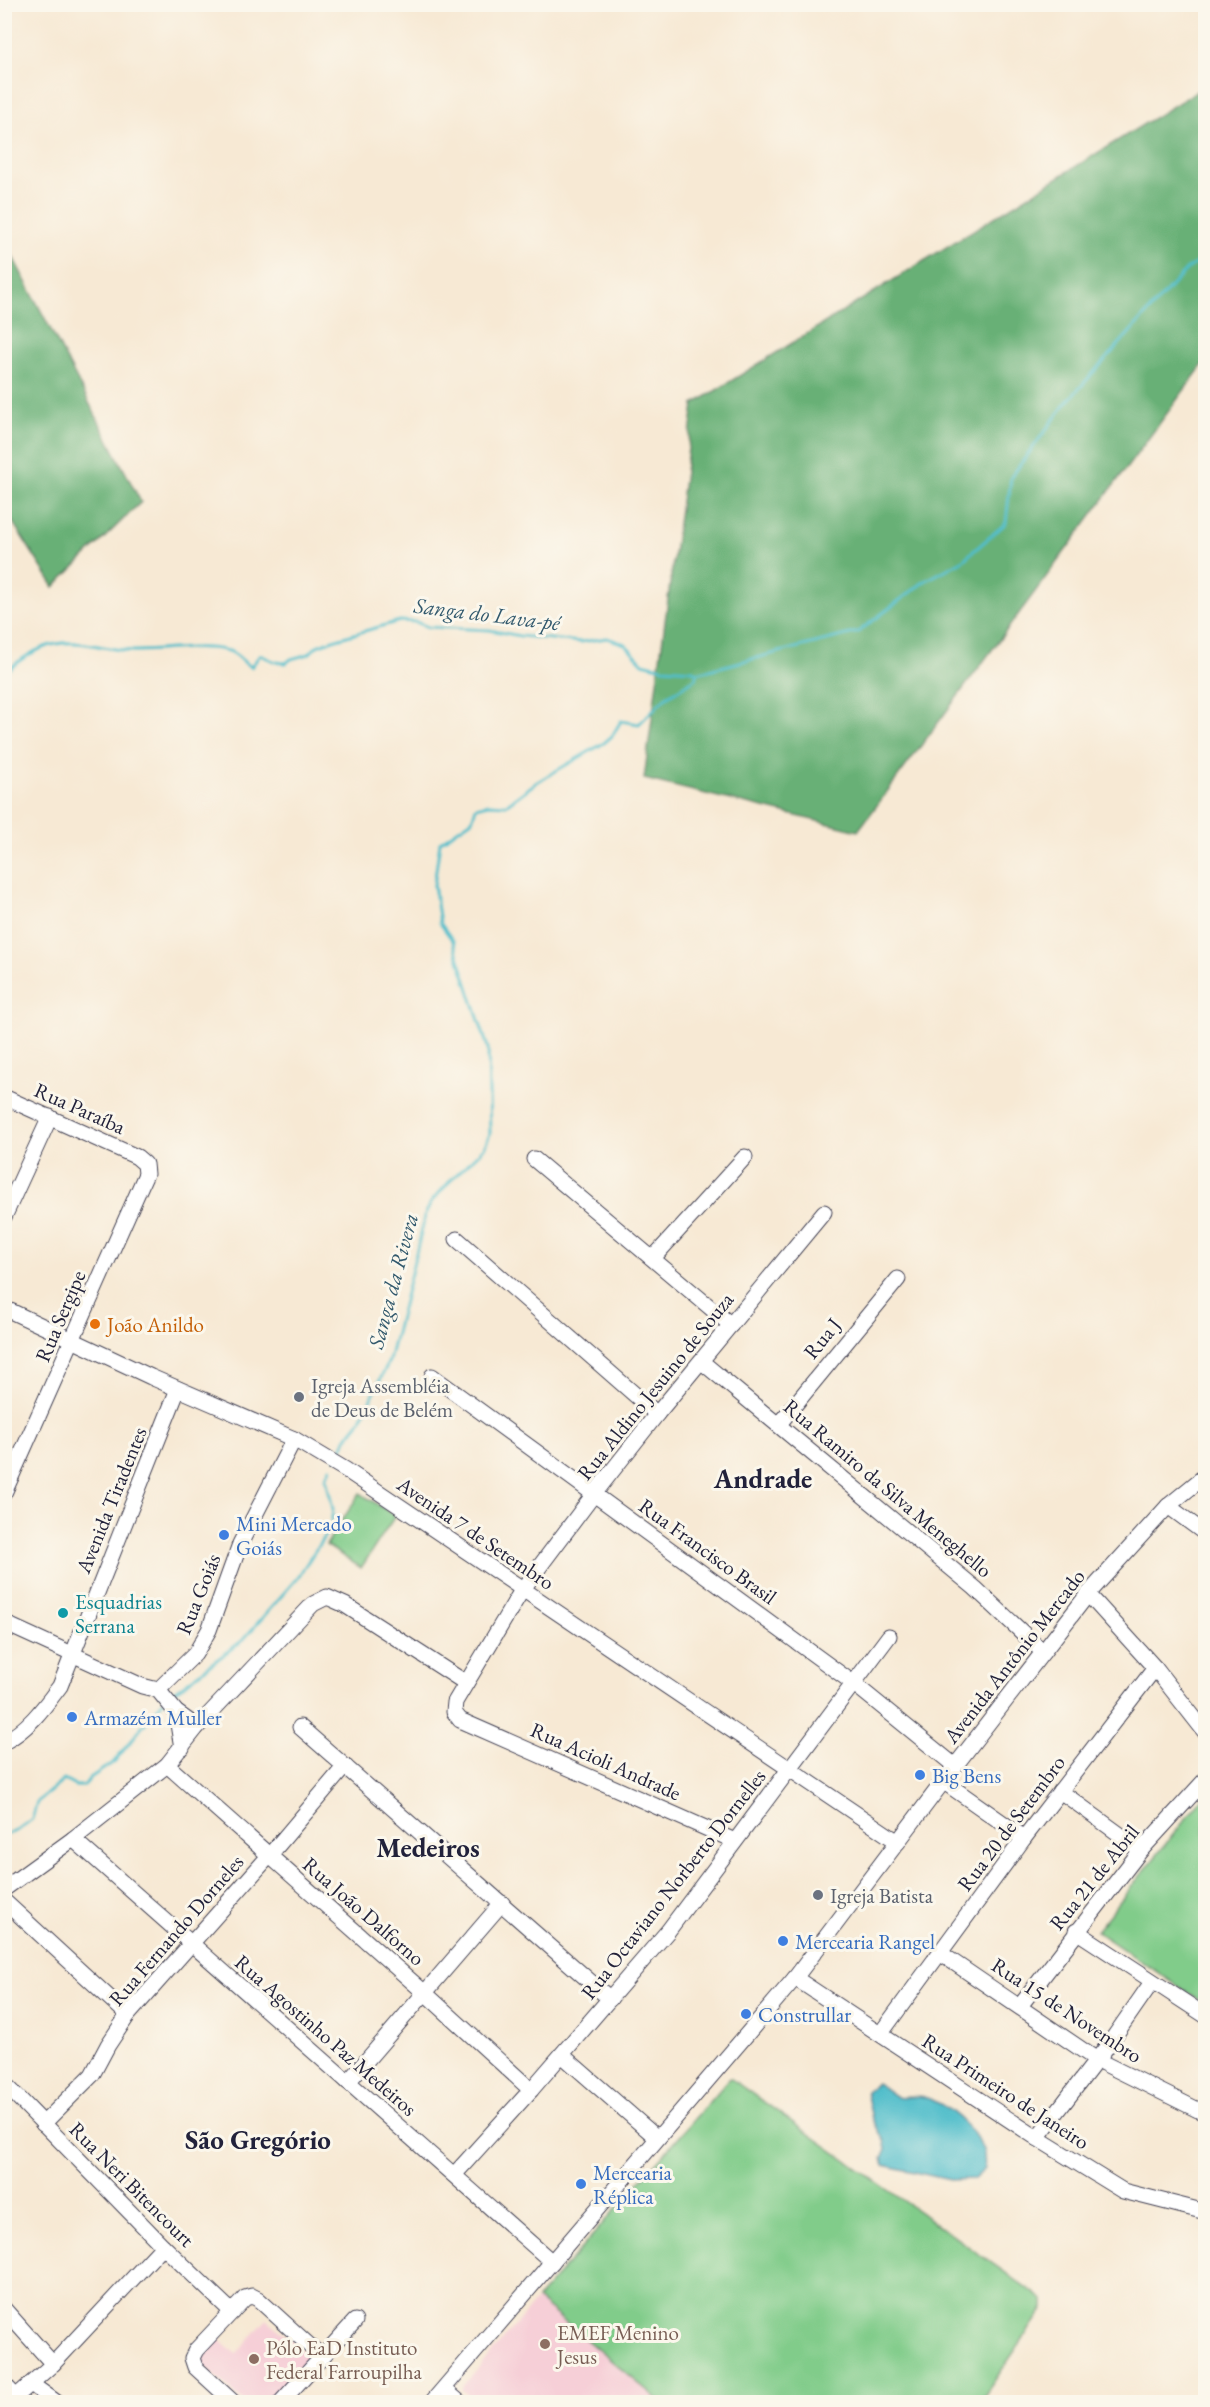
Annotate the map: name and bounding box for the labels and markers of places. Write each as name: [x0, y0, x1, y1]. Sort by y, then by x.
place label: João Anildo: [105, 1311, 204, 1338]
marker: João Anildo: [88, 1317, 102, 1331]
place label: Igreja Assembléia de Deus de Belém: [311, 1372, 453, 1423]
marker: Igreja Assembléia de Deus de Belém: [292, 1390, 306, 1404]
place label: Mini Mercado Goiás: [236, 1510, 352, 1561]
marker: Mini Mercado Goiás: [217, 1528, 231, 1542]
place label: Esquadrias Serrana: [75, 1588, 162, 1639]
marker: Esquadrias Serrana: [56, 1606, 70, 1620]
place label: Armazém Muller: [83, 1704, 222, 1731]
marker: Armazém Muller: [65, 1710, 79, 1724]
place label: Big Bens: [932, 1762, 1001, 1789]
marker: Big Bens: [913, 1768, 927, 1782]
place label: Igreja Batista: [830, 1882, 934, 1909]
marker: Igreja Batista: [811, 1888, 825, 1902]
place label: Mercearia Rangel: [795, 1928, 935, 1955]
marker: Mercearia Rangel: [776, 1934, 790, 1948]
place label: Construllar: [758, 2001, 851, 2028]
marker: Construllar: [739, 2007, 753, 2021]
place label: Mercearia Réplica: [593, 2159, 673, 2210]
marker: Mercearia Réplica: [574, 2177, 588, 2191]
place label: EMEF Menino Jesus: [555, 2319, 679, 2370]
place label: Pólo EaD Instituto Federal Farroupilha: [266, 2334, 422, 2385]
marker: EMEF Menino Jesus: [538, 2337, 552, 2351]
marker: Pólo EaD Instituto Federal Farroupilha: [247, 2352, 261, 2366]

